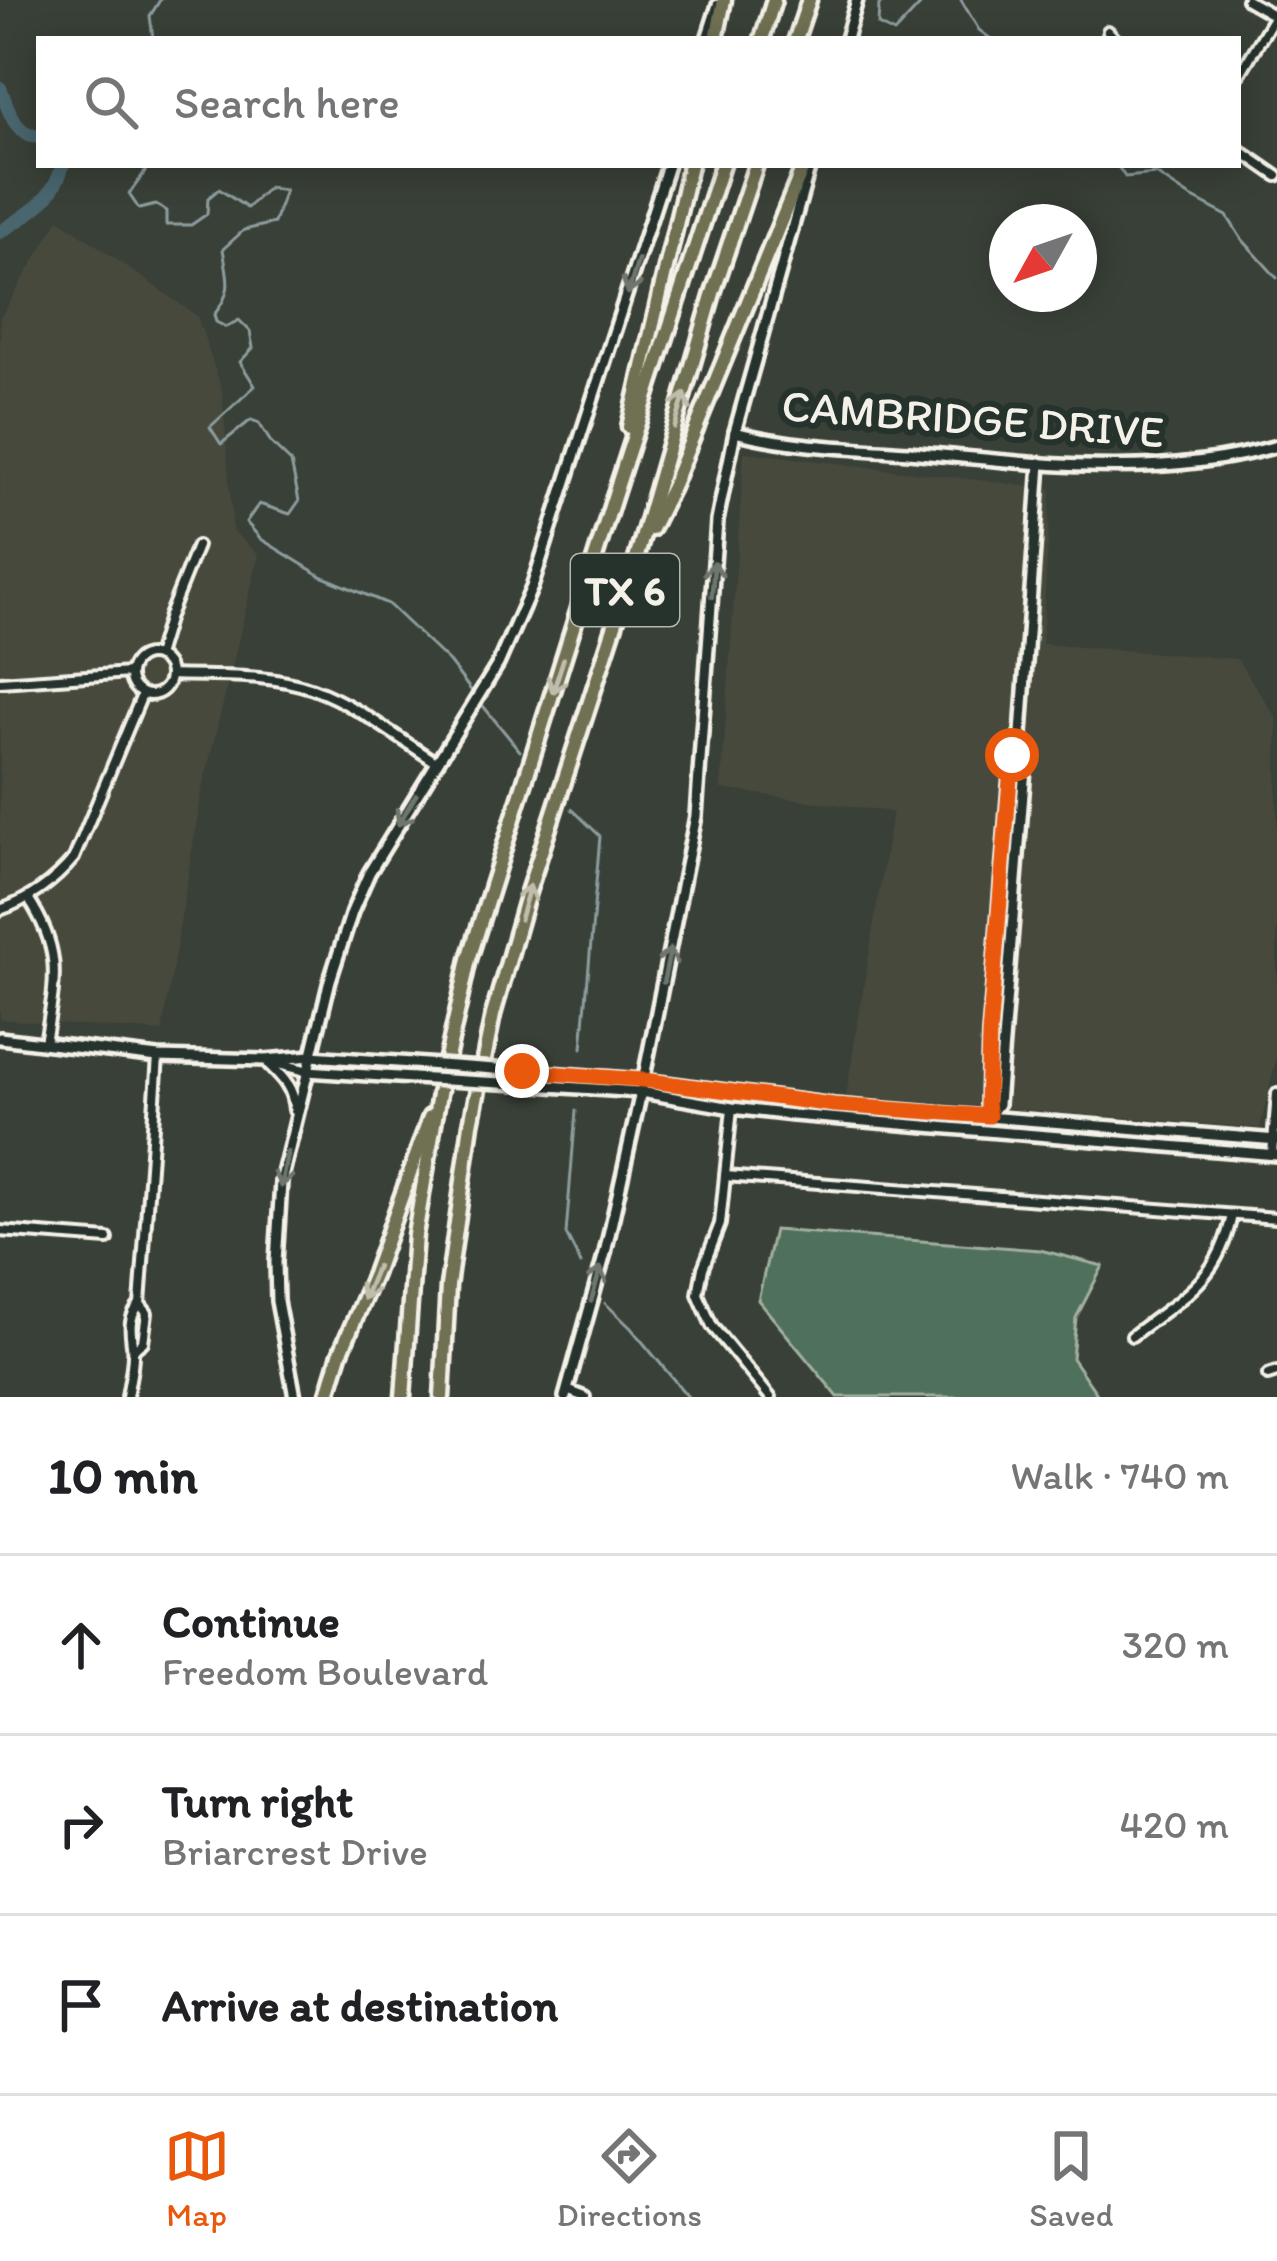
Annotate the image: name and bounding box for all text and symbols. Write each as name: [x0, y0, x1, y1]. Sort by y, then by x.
search box: [36, 36, 1241, 168]
icon: search: [78, 69, 144, 135]
text: Search here: [174, 75, 400, 129]
north arrow: [989, 204, 1097, 312]
one-way arrow: [620, 257, 642, 295]
street label: CAMBRIDGE DRIVE: [780, 378, 1166, 458]
one-way arrow: [670, 392, 692, 430]
road number: TX 6: [571, 554, 679, 626]
one-way arrow: [702, 560, 725, 599]
one-way arrow: [546, 656, 568, 694]
route start: [985, 728, 1039, 782]
one-way arrow: [395, 792, 419, 827]
one-way arrow: [515, 884, 537, 922]
one-way arrow: [657, 947, 679, 986]
route end: [495, 1044, 549, 1098]
one-way arrow: [272, 1150, 295, 1189]
one-way arrow: [358, 1263, 379, 1300]
one-way arrow: [587, 1266, 609, 1304]
text: 10 min: [48, 1445, 198, 1506]
text: Walk · 740 m: [1011, 1452, 1229, 1499]
text: Continue: [162, 1594, 340, 1648]
icon: ahead: [48, 1612, 114, 1678]
text: 320 m: [1122, 1621, 1229, 1668]
text: Freedom Boulevard: [162, 1648, 488, 1695]
text: Turn right: [162, 1774, 353, 1828]
icon: right: [48, 1792, 114, 1858]
text: 420 m: [1119, 1801, 1229, 1848]
text: Briarcrest Drive: [162, 1828, 428, 1875]
icon: arrive: [48, 1972, 114, 2038]
text: Arrive at destination: [162, 1978, 558, 2032]
tab: Map: [164, 2123, 230, 2234]
tab: Directions: [557, 2123, 702, 2234]
tab: Saved: [1029, 2123, 1113, 2234]

